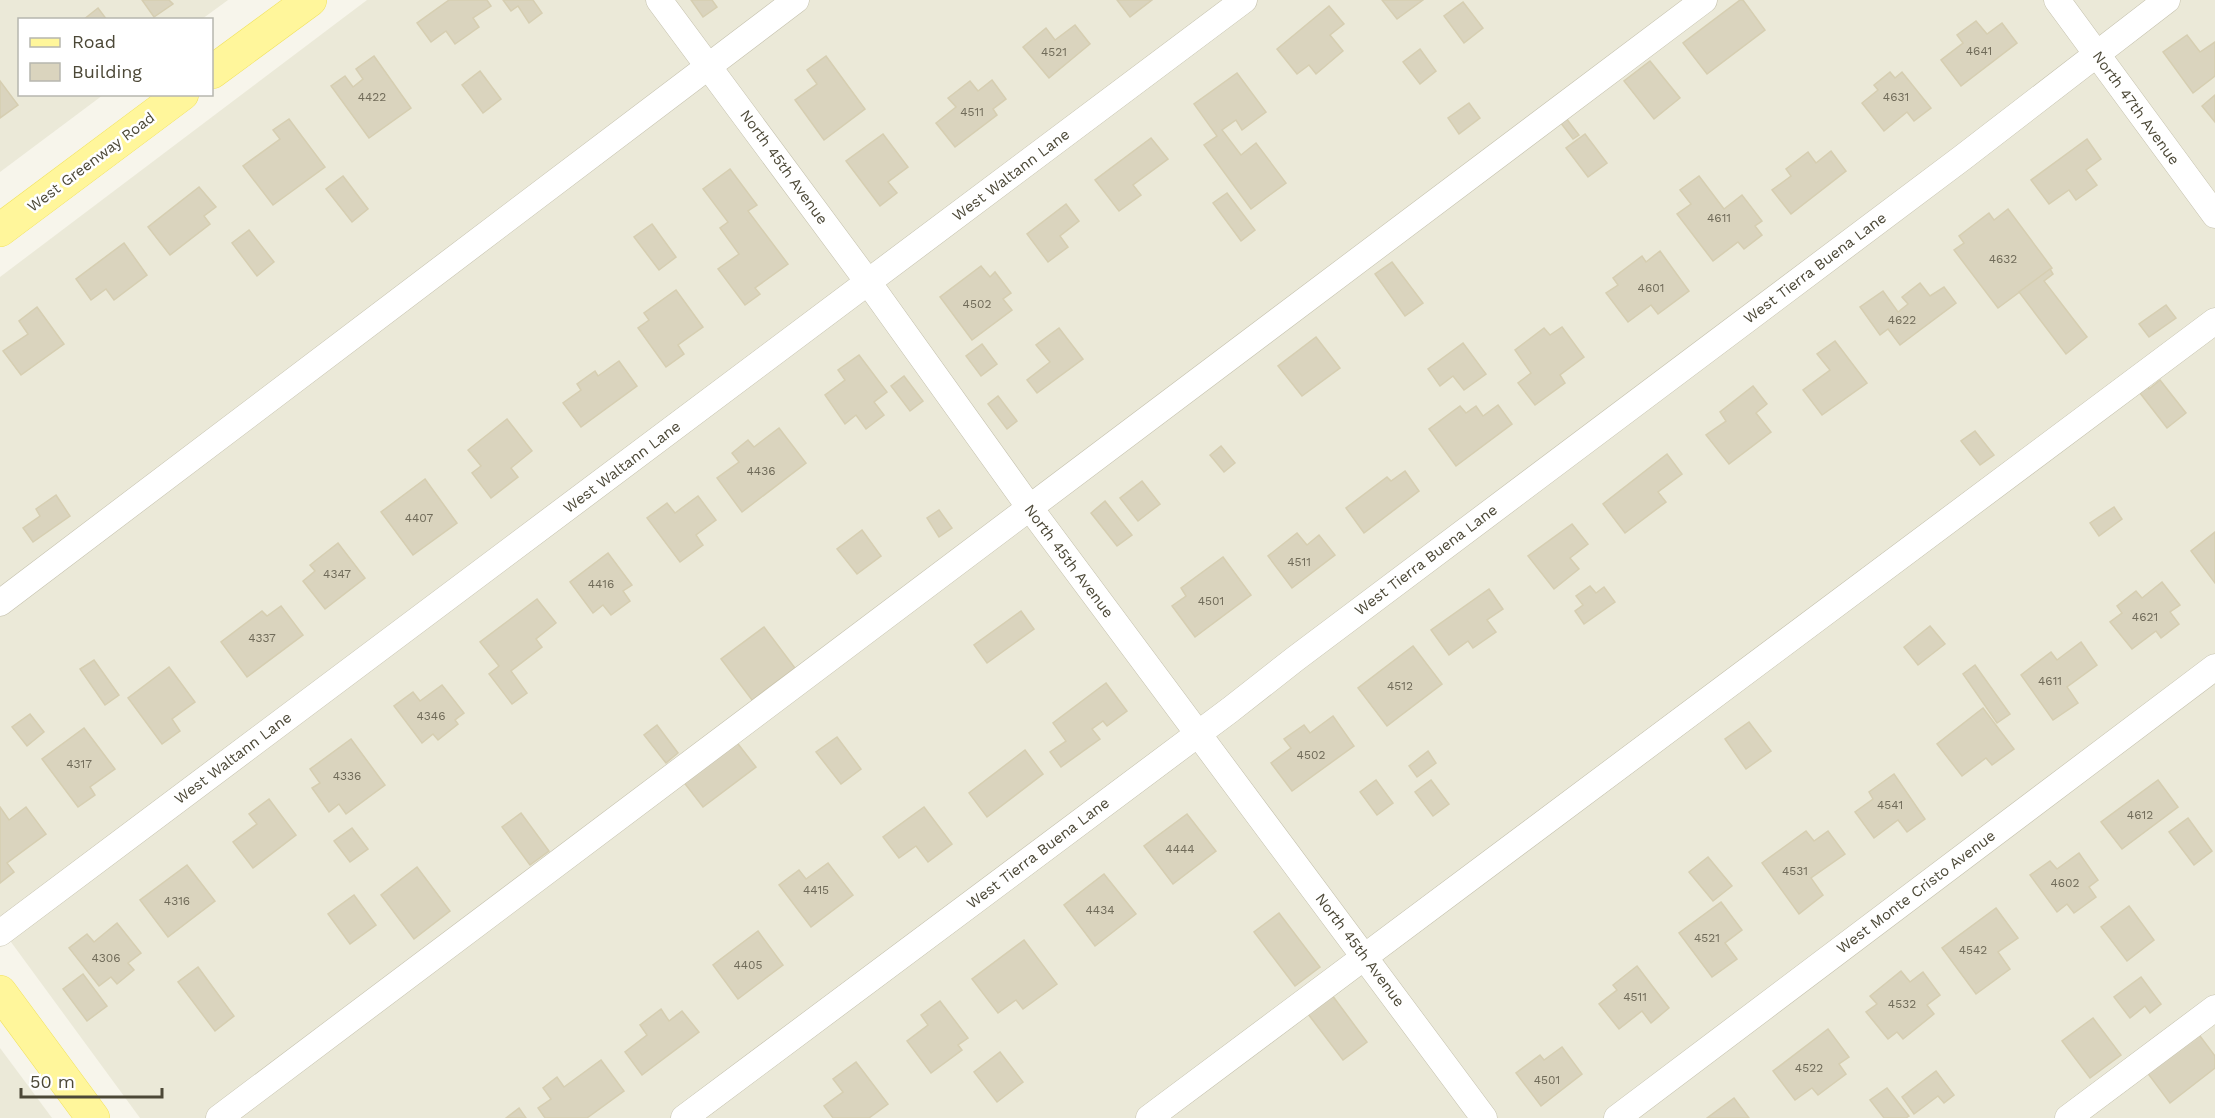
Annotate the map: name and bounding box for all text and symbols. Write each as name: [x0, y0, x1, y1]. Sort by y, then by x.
legend: [18, 18, 213, 96]
text: Road: [72, 31, 116, 52]
house number: 4641: [1966, 44, 1992, 58]
house number: 4521: [1041, 45, 1067, 59]
street label: North 47th Avenue: [2089, 48, 2183, 168]
text: Building: [72, 61, 142, 82]
house number: 4422: [358, 90, 386, 104]
house number: 4631: [1883, 90, 1909, 104]
house number: 4511: [960, 105, 984, 119]
street label: North 45th Avenue: [736, 106, 832, 228]
street label: West Greenway Road: [24, 108, 158, 216]
street label: West Waltann Lane: [949, 125, 1073, 225]
street label: West Tierra Buena Lane: [1740, 208, 1890, 328]
house number: 4611: [1707, 211, 1731, 225]
house number: 4632: [1989, 252, 2017, 266]
house number: 4601: [1638, 281, 1664, 295]
house number: 4502: [963, 297, 991, 311]
house number: 4622: [1888, 313, 1916, 327]
street label: West Waltann Lane: [560, 417, 684, 517]
house number: 4436: [747, 464, 775, 478]
street label: West Tierra Buena Lane: [1351, 500, 1501, 620]
street label: North 45th Avenue: [1021, 501, 1117, 621]
house number: 4407: [405, 511, 434, 525]
house number: 4511: [1287, 555, 1311, 569]
house number: 4347: [323, 567, 351, 581]
house number: 4416: [588, 577, 614, 591]
house number: 4501: [1198, 594, 1224, 608]
house number: 4621: [2132, 610, 2158, 624]
house number: 4337: [248, 631, 276, 645]
house number: 4611: [2038, 674, 2062, 688]
house number: 4512: [1387, 679, 1413, 693]
street label: West Waltann Lane: [171, 708, 295, 808]
house number: 4346: [417, 709, 445, 723]
house number: 4502: [1297, 748, 1325, 762]
house number: 4317: [66, 757, 92, 771]
house number: 4336: [333, 769, 361, 783]
street label: West Tierra Buena Lane: [963, 793, 1113, 913]
house number: 4541: [1877, 798, 1903, 812]
house number: 4612: [2127, 808, 2153, 822]
street label: West Monte Cristo Avenue: [1833, 826, 1999, 958]
house number: 4444: [1165, 842, 1195, 856]
house number: 4531: [1782, 864, 1808, 878]
house number: 4602: [2050, 876, 2080, 890]
house number: 4415: [803, 883, 829, 897]
street label: North 45th Avenue: [1312, 890, 1408, 1010]
house number: 4316: [164, 894, 190, 908]
house number: 4434: [1086, 903, 1115, 917]
house number: 4521: [1694, 931, 1720, 945]
house number: 4542: [1959, 943, 1987, 957]
house number: 4306: [91, 951, 121, 965]
house number: 4405: [733, 958, 763, 972]
house number: 4511: [1623, 990, 1647, 1004]
house number: 4532: [1888, 997, 1916, 1011]
scale bar: [21, 1061, 162, 1099]
house number: 4522: [1795, 1061, 1823, 1075]
text: 50 m: [30, 1071, 75, 1092]
house number: 4501: [1534, 1073, 1560, 1087]

